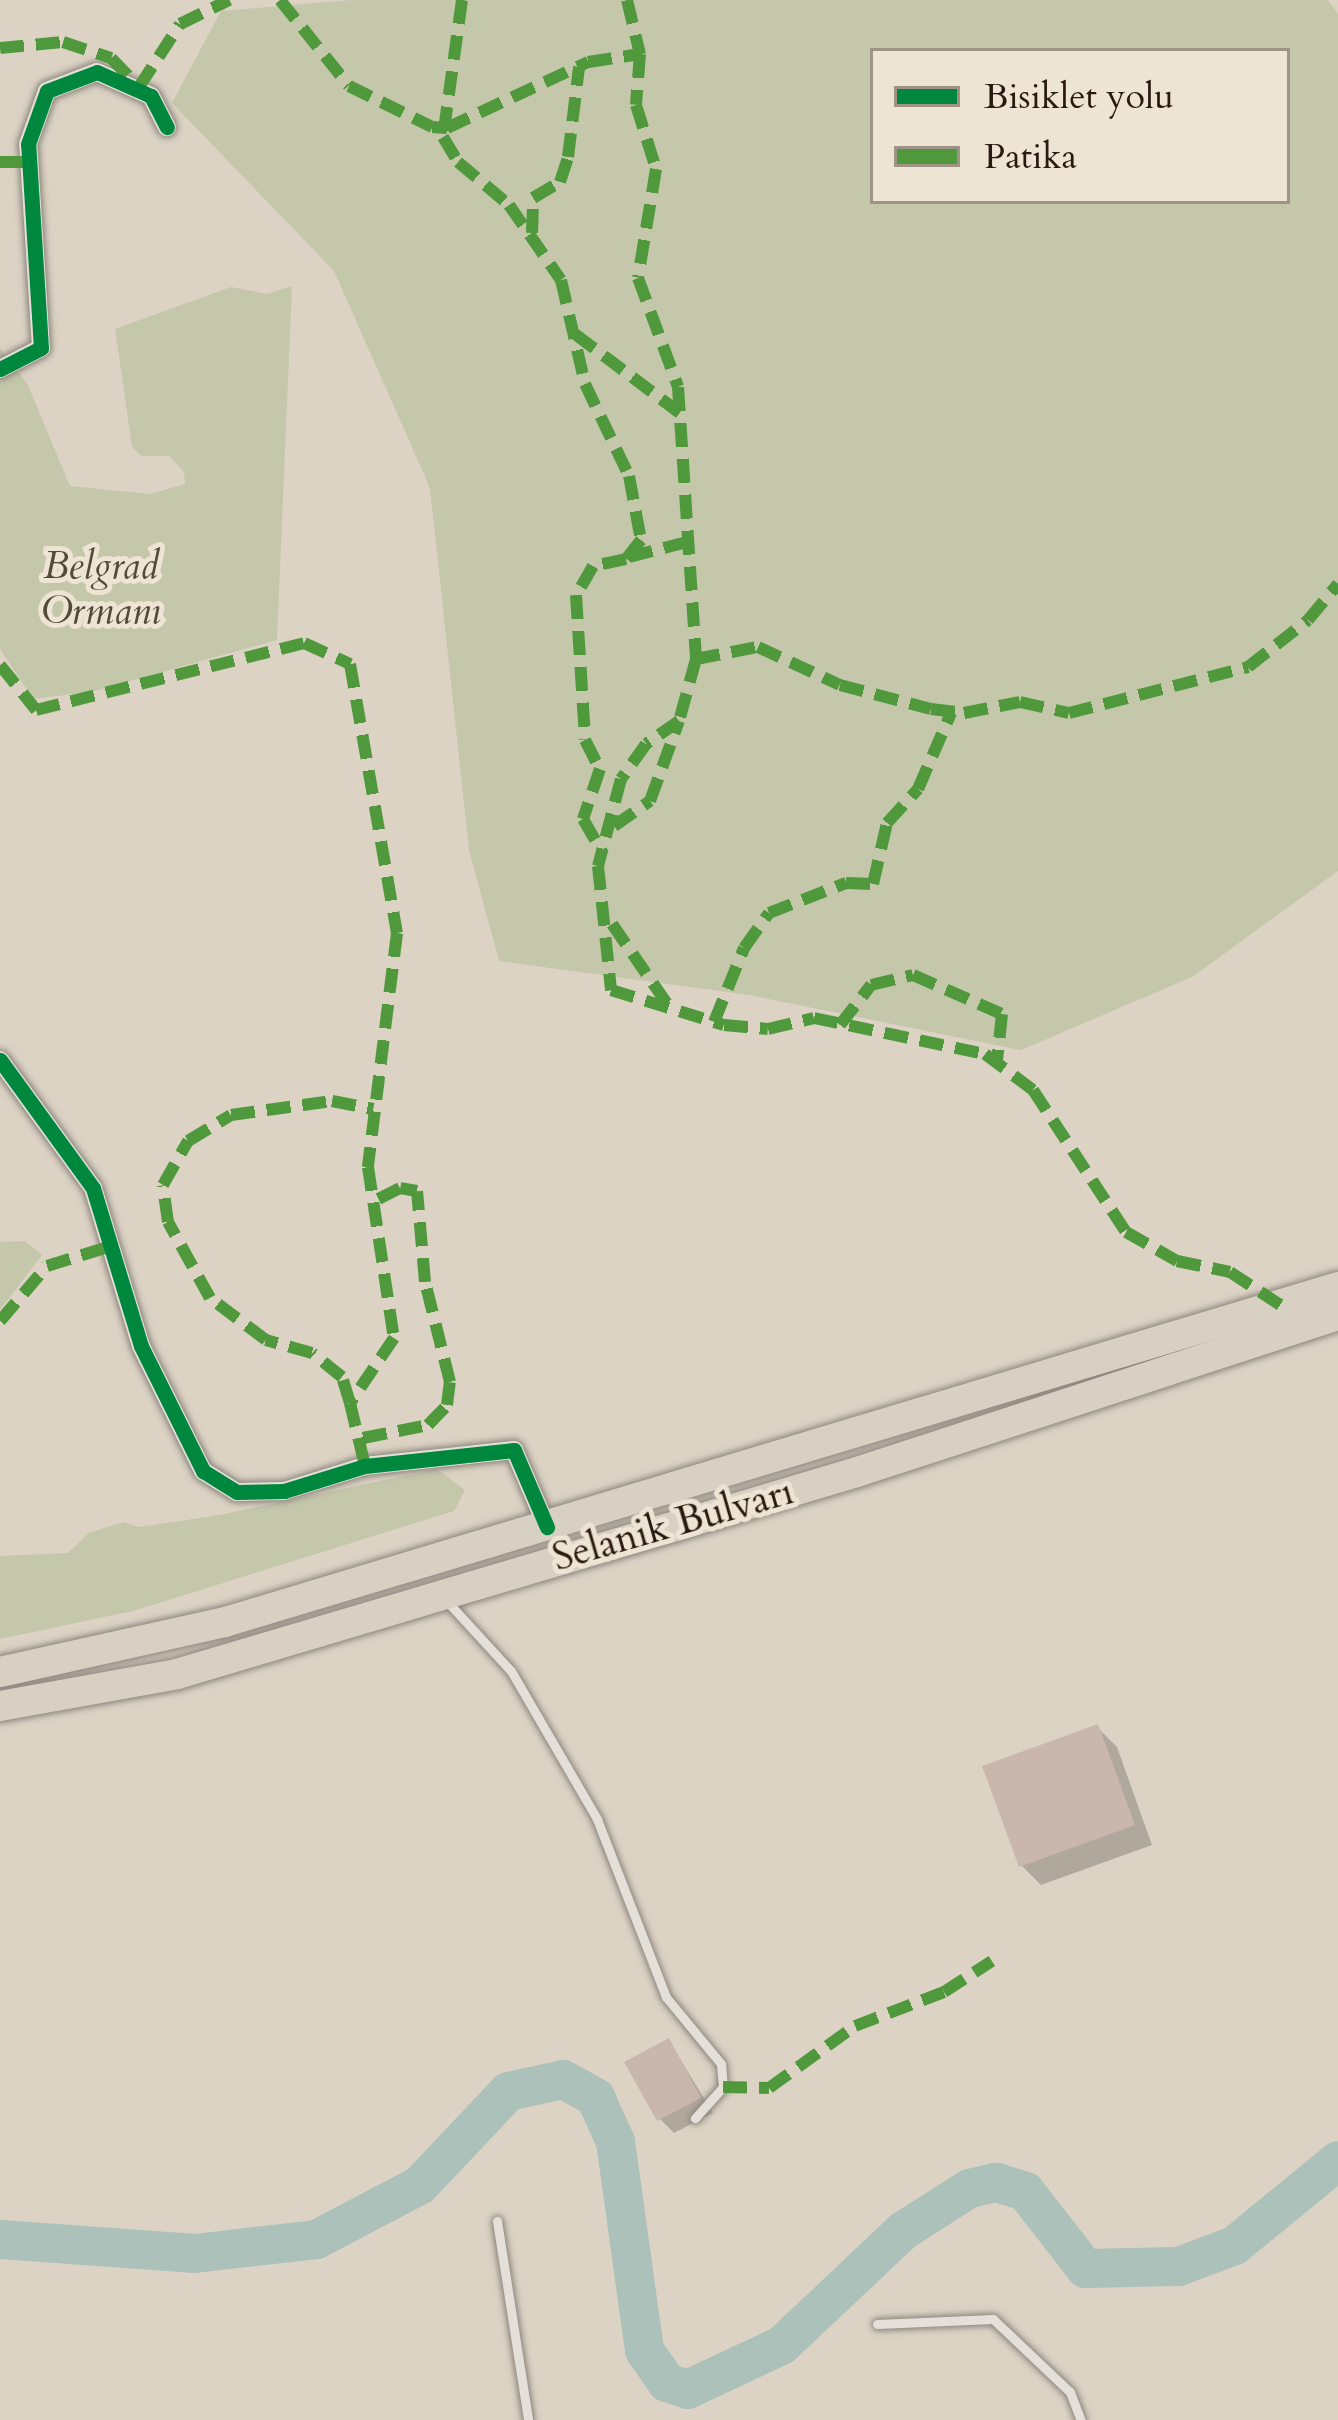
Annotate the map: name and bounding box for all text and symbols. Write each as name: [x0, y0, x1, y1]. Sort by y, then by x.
legend: [870, 48, 1290, 204]
text: Bisiklet yolu: [984, 72, 1174, 121]
text: Patika: [984, 132, 1077, 181]
park label: Belgrad Ormanı: [41, 544, 161, 635]
street label: Selanik Bulvarı: [547, 1468, 799, 1582]

